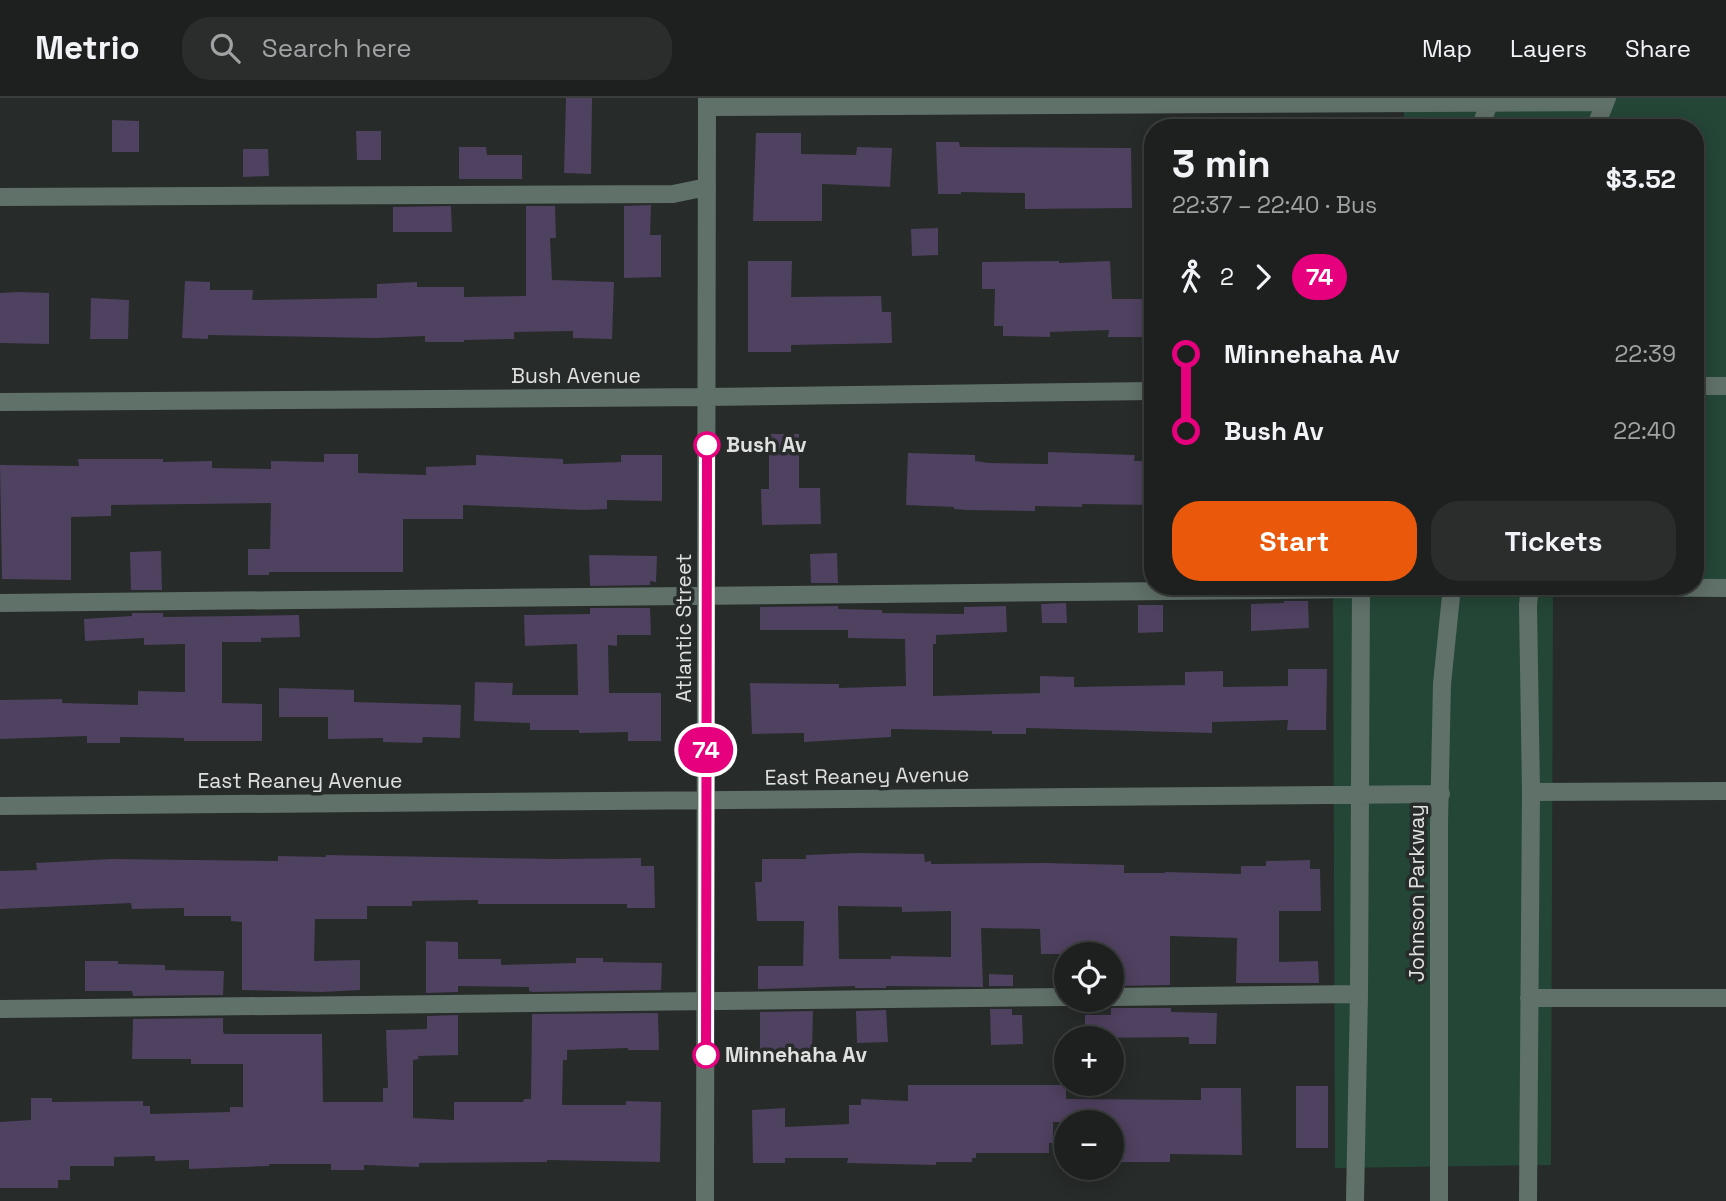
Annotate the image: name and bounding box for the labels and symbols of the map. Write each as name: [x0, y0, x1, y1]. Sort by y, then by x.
street label: Bush Avenue: [511, 362, 641, 389]
place label: Bush Av: [726, 431, 807, 458]
marker: Bush Av: [694, 432, 720, 458]
street label: Atlantic Street: [670, 553, 697, 703]
line badge: 74: [674, 727, 738, 773]
street label: East Reaney Avenue: [764, 760, 970, 791]
street label: East Reaney Avenue: [198, 767, 402, 794]
street label: Johnson Parkway: [1403, 804, 1430, 982]
place label: Minnehaha Av: [725, 1041, 867, 1068]
marker: Minnehaha Av: [693, 1042, 719, 1068]

